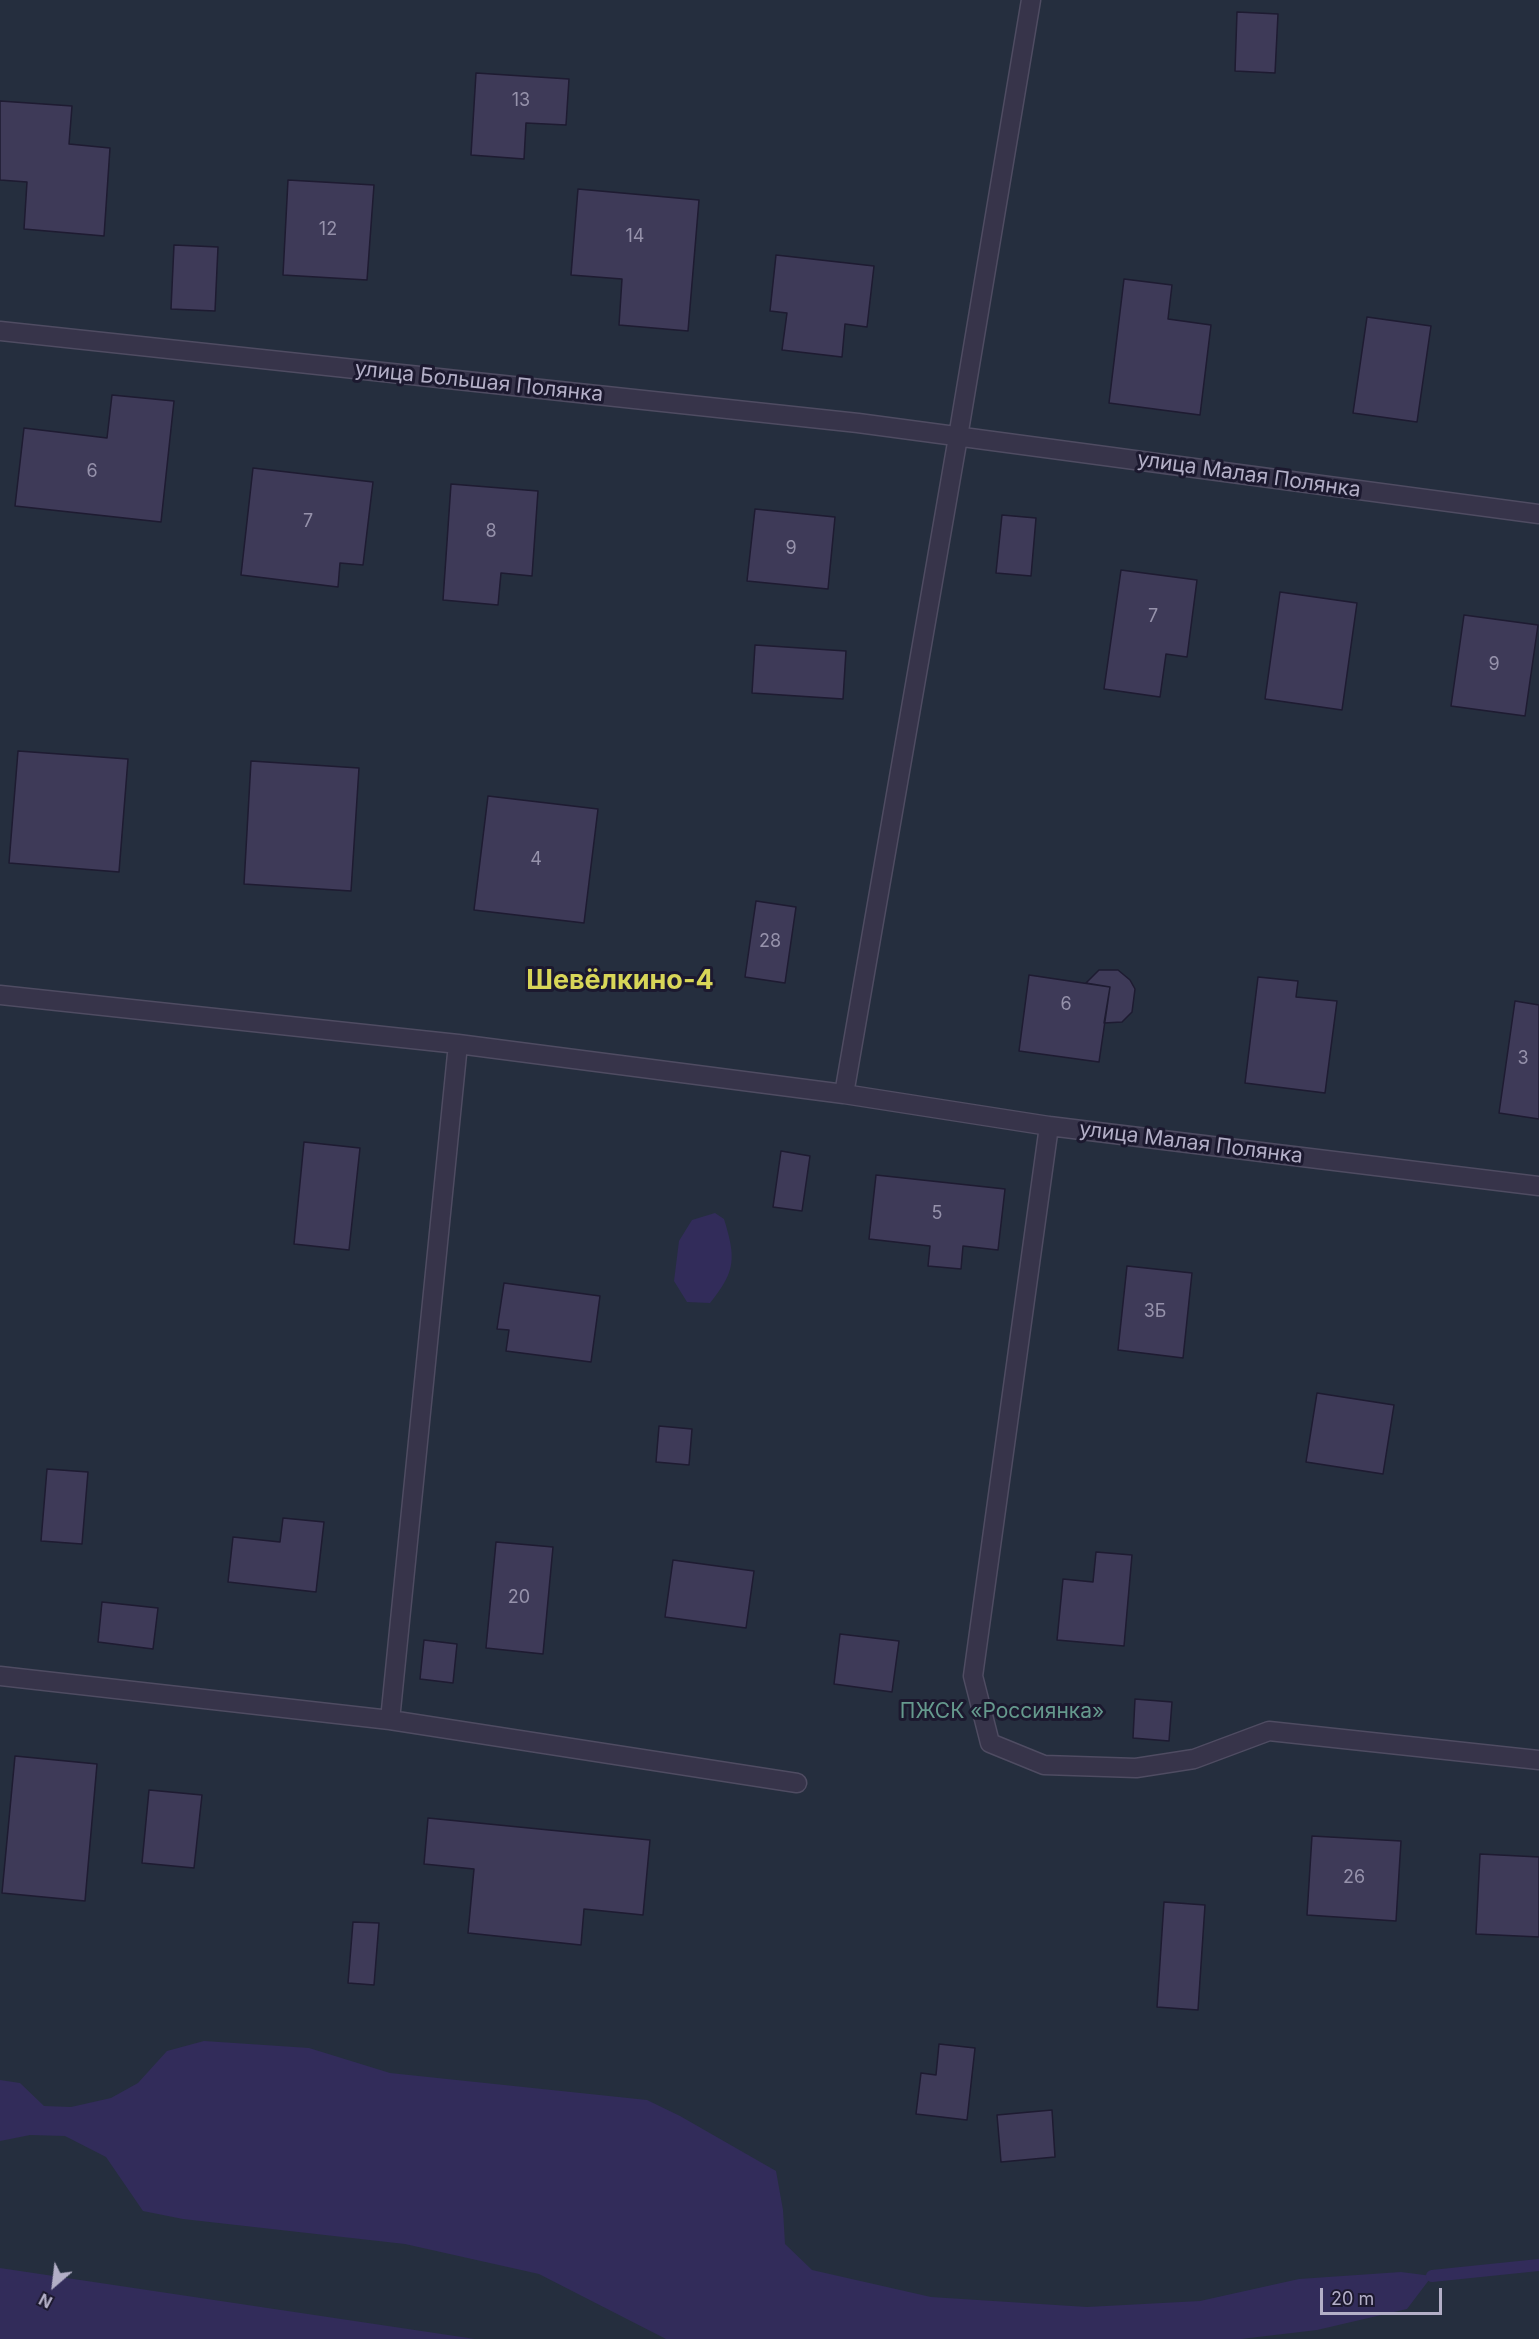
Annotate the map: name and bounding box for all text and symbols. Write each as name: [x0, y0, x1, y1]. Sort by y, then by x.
house number: 13: [512, 90, 530, 112]
house number: 12: [319, 219, 337, 241]
house number: 14: [626, 226, 644, 248]
street label: улица Большая Полянка: [354, 356, 604, 408]
street label: улица Малая Полянка: [1136, 447, 1362, 503]
house number: 6: [86, 461, 98, 483]
house number: 7: [303, 511, 313, 533]
house number: 8: [485, 521, 497, 543]
house number: 9: [785, 538, 797, 560]
house number: 7: [1148, 606, 1158, 628]
house number: 9: [1488, 654, 1500, 676]
house number: 4: [530, 849, 542, 871]
house number: 28: [759, 931, 781, 953]
district label: Шевёлкино-4: [526, 965, 714, 997]
house number: 6: [1060, 994, 1072, 1016]
house number: 3: [1517, 1048, 1529, 1070]
street label: улица Малая Полянка: [1078, 1117, 1304, 1169]
house number: 5: [932, 1203, 942, 1225]
house number: 3Б: [1144, 1301, 1166, 1323]
house number: 20: [508, 1587, 530, 1609]
park label: ПЖСК «Россиянка»: [900, 1699, 1104, 1725]
house number: 26: [1343, 1867, 1365, 1889]
north arrow: [24, 2255, 84, 2315]
scale bar: [1323, 2276, 1444, 2314]
text: 20 m: [1331, 2288, 1374, 2309]
text: N: [35, 2289, 56, 2313]

